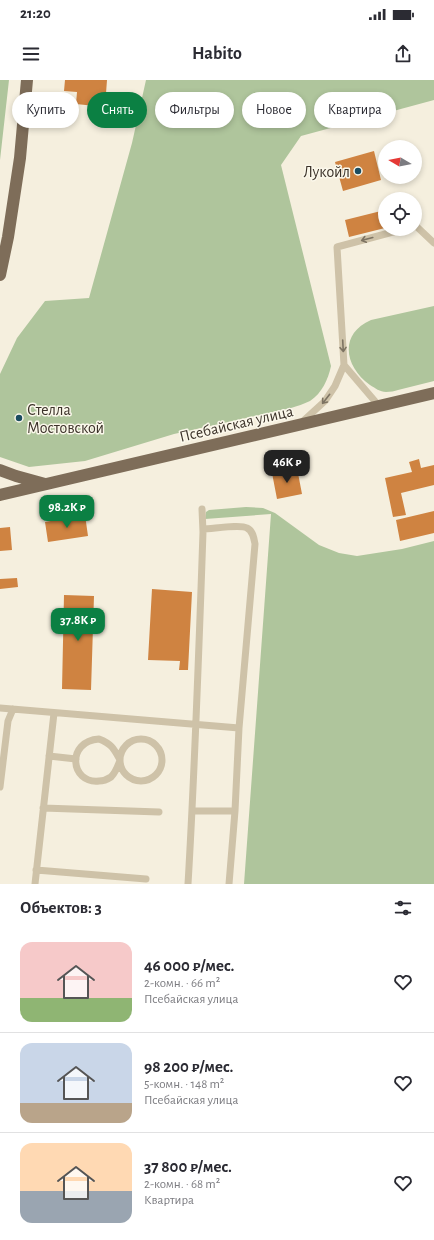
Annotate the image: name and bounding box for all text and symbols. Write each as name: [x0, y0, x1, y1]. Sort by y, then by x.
text: 21:20: [20, 6, 51, 21]
icon: menu: [20, 43, 42, 65]
icon: share: [392, 43, 414, 65]
text: Habito: [192, 45, 242, 63]
chip: Купить: [12, 92, 79, 128]
chip: Снять: [87, 92, 147, 128]
chip: Фильтры: [155, 92, 234, 128]
chip: Новое: [242, 92, 306, 128]
chip: Квартира: [314, 92, 396, 128]
north arrow: [378, 140, 422, 184]
map controls: [378, 140, 422, 236]
place label: Лукойл: [304, 164, 350, 181]
marker: Лукойл: [353, 166, 363, 176]
button: locate: [378, 192, 422, 236]
one-way arrow: [360, 236, 373, 243]
one-way arrow: [339, 339, 346, 352]
one-way arrow: [322, 393, 330, 404]
place label: Стелла Мостовской: [27, 402, 104, 436]
street label: Псебайская улица: [178, 403, 295, 446]
marker: Стелла Мостовской: [14, 413, 24, 423]
pin: 46K ₽: [259, 450, 315, 484]
text: 46K ₽: [273, 456, 301, 469]
pin: 98.2K ₽: [30, 495, 104, 529]
text: 98.2K ₽: [48, 501, 86, 514]
pin: 37.8K ₽: [41, 608, 115, 642]
text: 37.8K ₽: [60, 614, 96, 627]
icon: filters: [392, 897, 414, 919]
text: Объектов: 3: [20, 899, 102, 916]
text: 46 000 ₽/мес.: [144, 957, 234, 974]
icon: home: [52, 958, 100, 1006]
icon: heart: [392, 971, 414, 993]
text: 2-комн. · 66 m²: [144, 977, 220, 990]
text: Псебайская улица: [144, 993, 239, 1006]
text: 98 200 ₽/мес.: [144, 1058, 233, 1075]
icon: home: [52, 1059, 100, 1107]
icon: heart: [392, 1072, 414, 1094]
text: 5-комн. · 148 m²: [144, 1078, 224, 1091]
text: Псебайская улица: [144, 1094, 239, 1107]
text: 37 800 ₽/мес.: [144, 1158, 232, 1175]
icon: home: [52, 1159, 100, 1207]
icon: heart: [392, 1172, 414, 1194]
text: 2-комн. · 68 m²: [144, 1178, 220, 1191]
text: Квартира: [144, 1194, 194, 1207]

